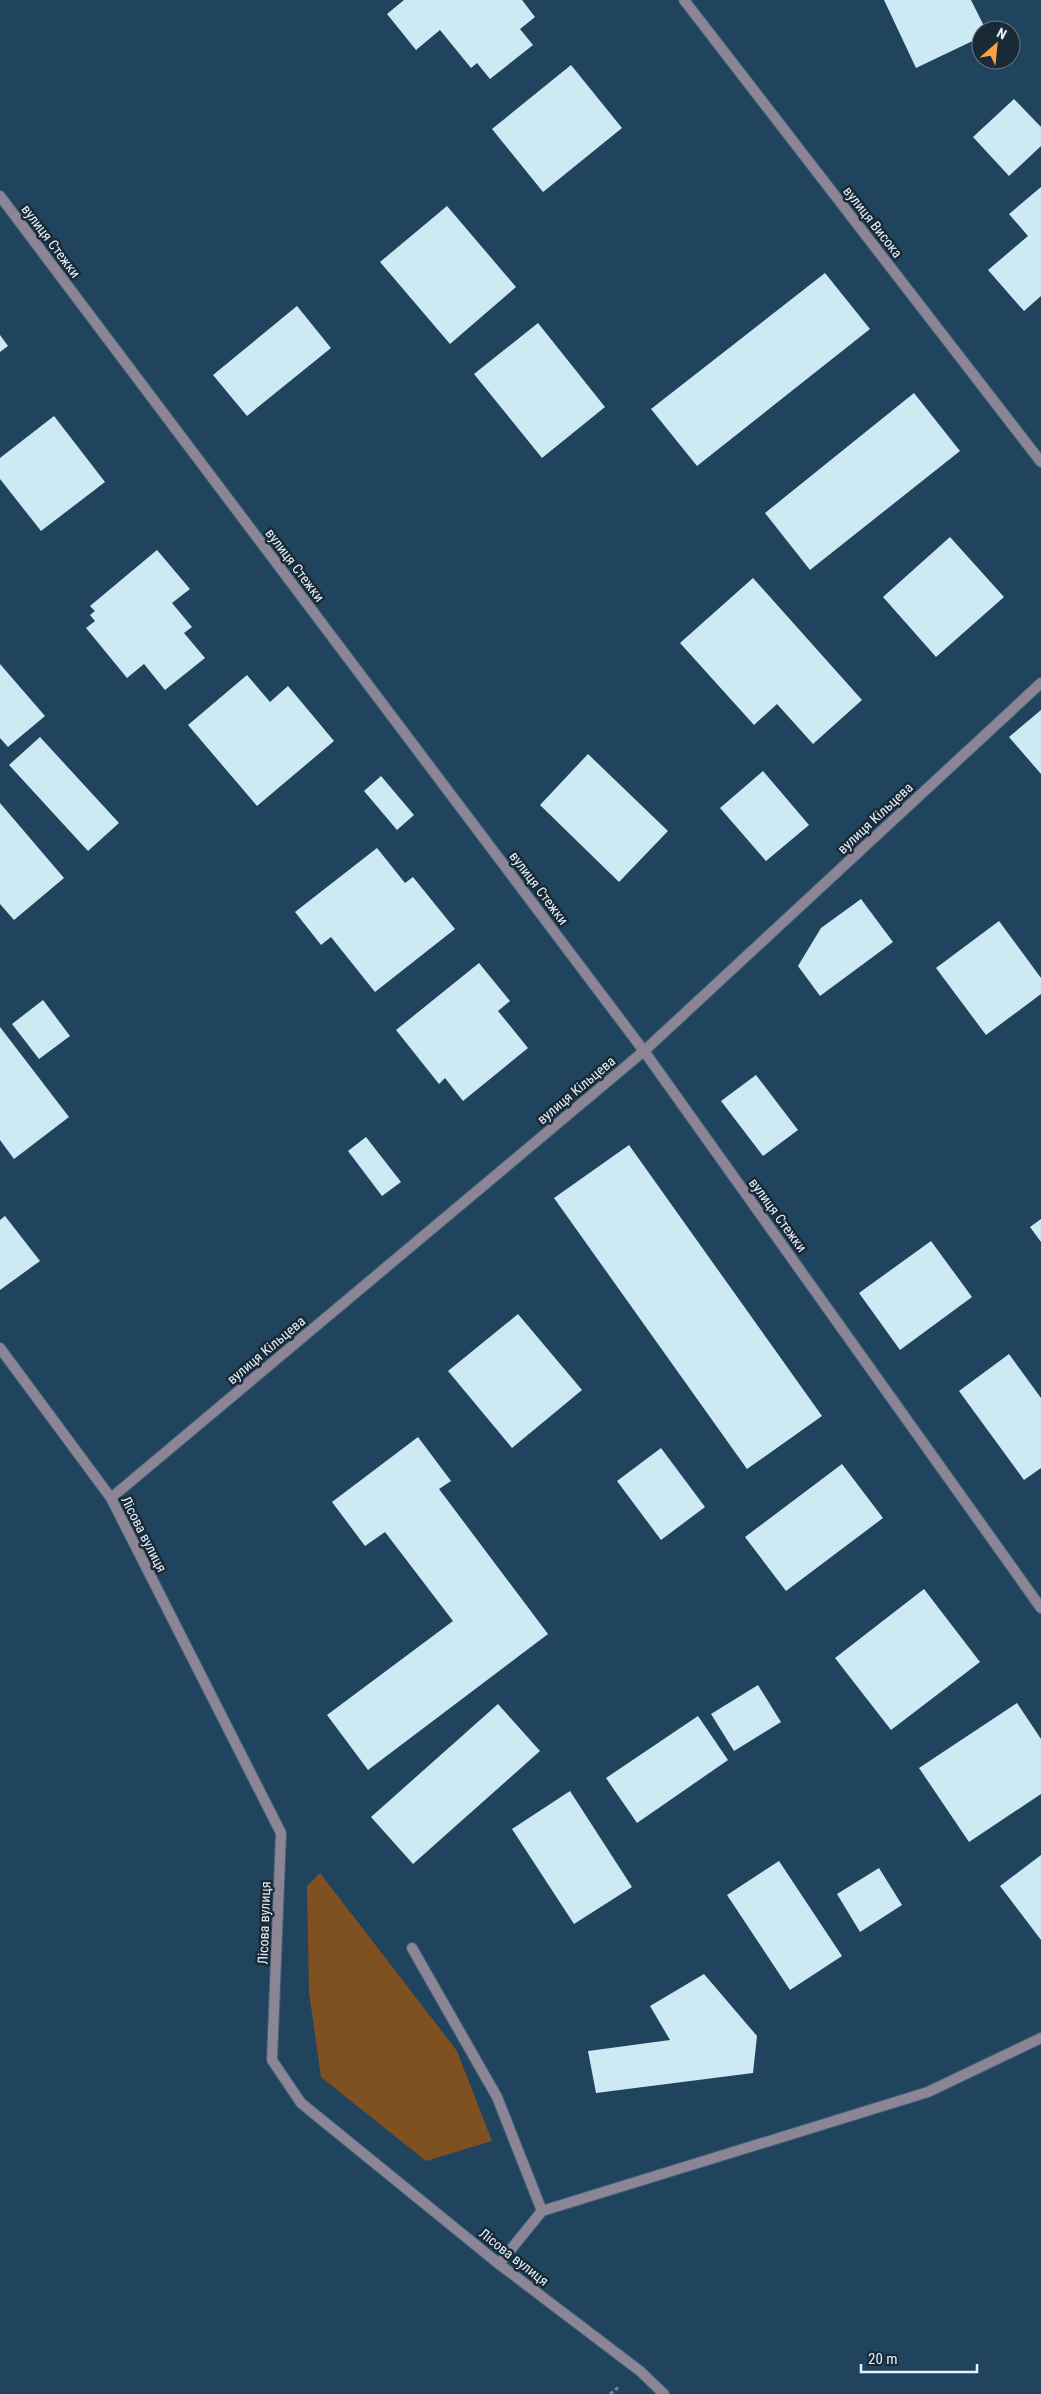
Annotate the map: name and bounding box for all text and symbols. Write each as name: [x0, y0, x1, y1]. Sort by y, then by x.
north arrow: [971, 20, 1021, 70]
text: N: [994, 24, 1009, 42]
street label: вулиця Висока: [840, 183, 906, 261]
street label: вулиця Стежки: [18, 201, 84, 281]
street label: вулиця Стежки: [262, 525, 328, 605]
street label: вулиця Кільцева: [834, 779, 916, 857]
street label: вулиця Стежки: [506, 848, 572, 928]
street label: вулиця Кільцева: [534, 1053, 618, 1127]
street label: вулиця Стежки: [746, 1175, 810, 1255]
street label: вулиця Кільцева: [224, 1313, 308, 1387]
street label: Лісова вулиця: [118, 1493, 170, 1575]
street label: Лісова вулиця: [255, 1881, 273, 1965]
street label: Лісова вулиця: [476, 2225, 552, 2289]
scale bar: [861, 2342, 977, 2374]
text: 20 m: [868, 2350, 898, 2368]

